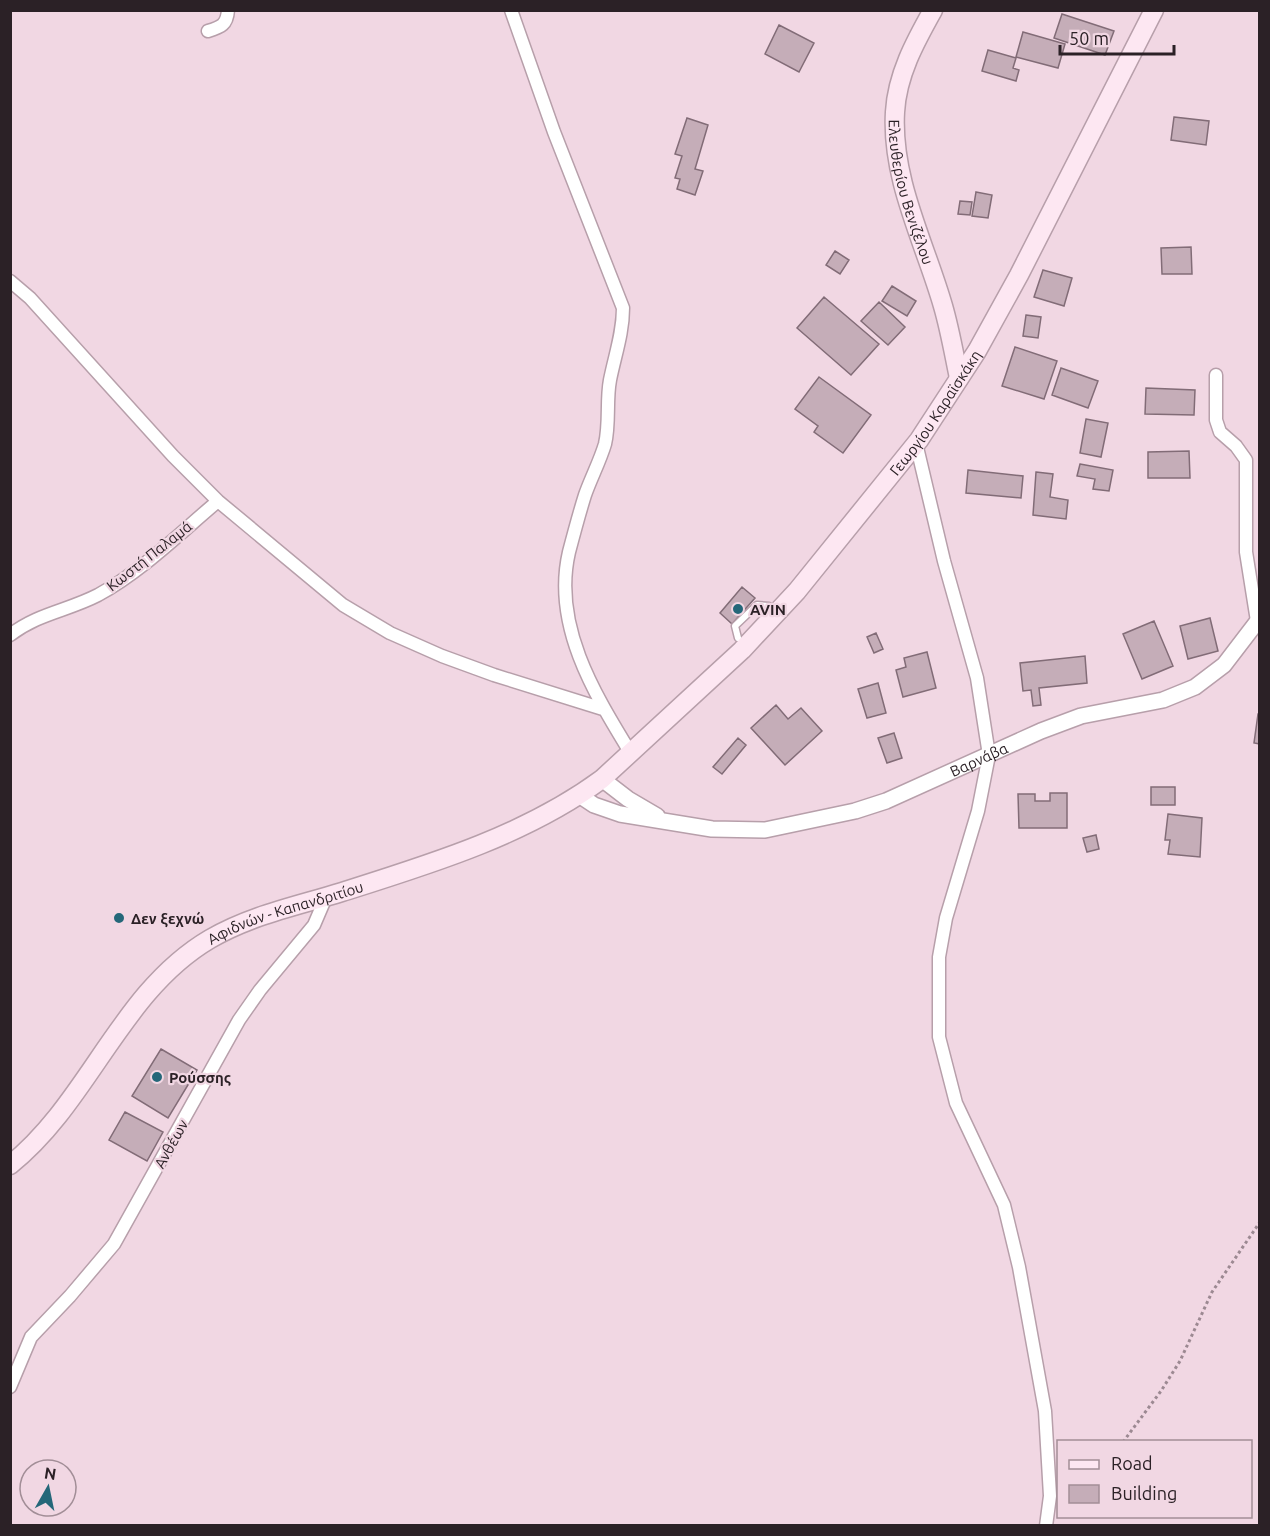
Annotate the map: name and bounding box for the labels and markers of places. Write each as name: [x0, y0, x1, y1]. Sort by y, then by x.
place label: AVIN: [750, 601, 786, 618]
marker: AVIN: [731, 602, 745, 616]
place label: Δεν ξεχνώ: [131, 910, 204, 928]
marker: Δεν ξεχνώ: [112, 911, 126, 925]
place label: Ρούσσης: [169, 1069, 231, 1086]
marker: Ρούσσης: [150, 1070, 164, 1084]

